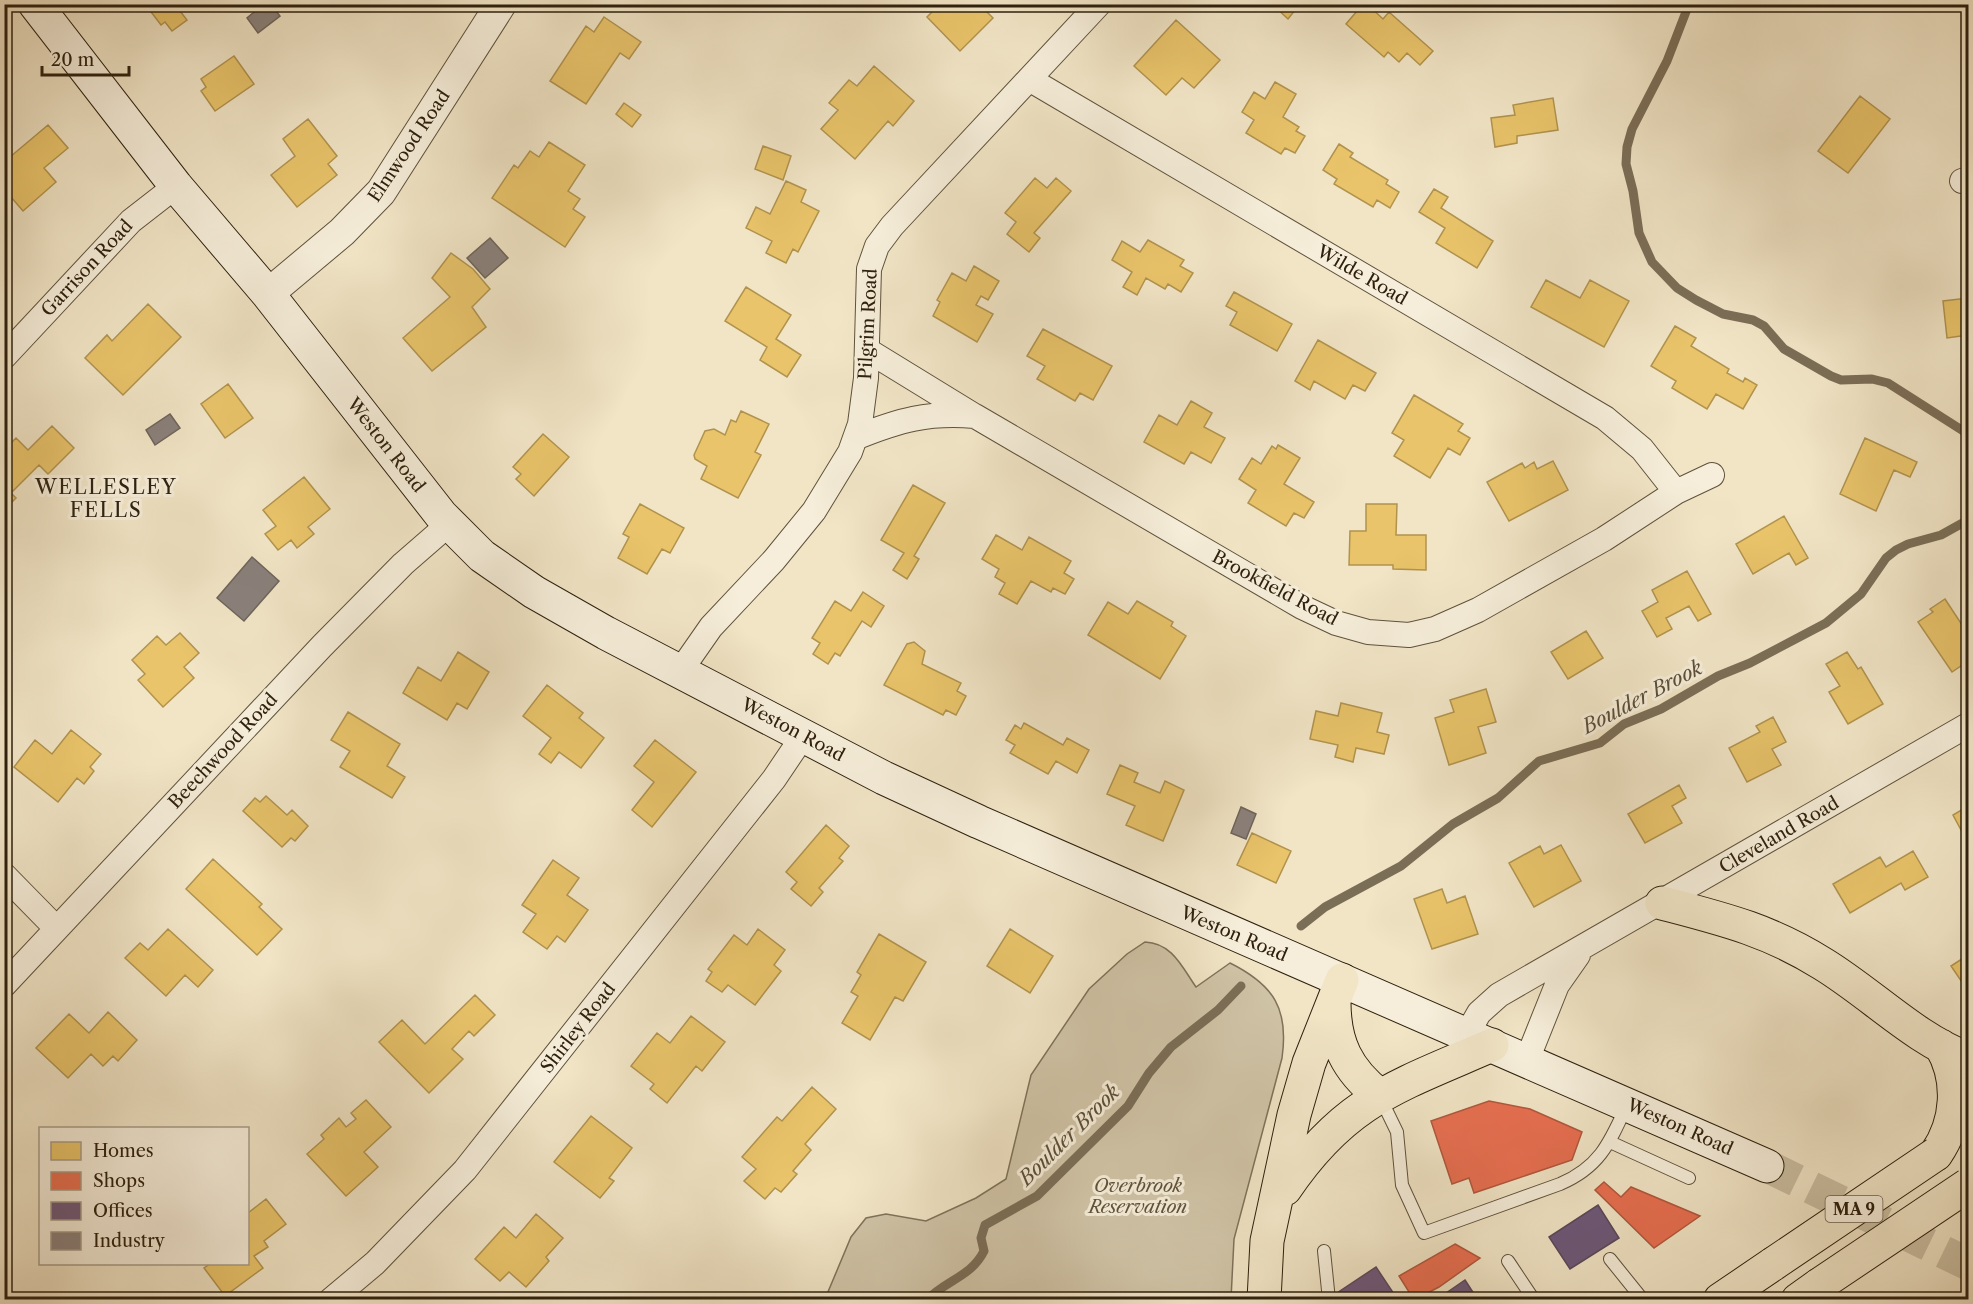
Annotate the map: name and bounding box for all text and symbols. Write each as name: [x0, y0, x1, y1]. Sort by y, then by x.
scale bar: [42, 39, 129, 77]
text: 20 m: [51, 49, 95, 71]
street label: Elmwood Road: [363, 86, 455, 206]
street label: Garrison Road: [37, 215, 137, 321]
street label: Wilde Road: [1312, 240, 1411, 310]
street label: Pilgrim Road: [854, 268, 882, 380]
street label: Weston Road: [342, 393, 430, 497]
district label: WELLESLEY FELLS: [34, 475, 177, 522]
street label: Brookfield Road: [1208, 546, 1342, 630]
water label: Boulder Brook: [1576, 655, 1707, 740]
street label: Beechwood Road: [164, 689, 282, 813]
street label: Weston Road: [737, 693, 849, 766]
street label: Cleveland Road: [1715, 792, 1843, 878]
street label: Weston Road: [1176, 901, 1291, 966]
street label: Shirley Road: [536, 978, 620, 1078]
water label: Boulder Brook: [1012, 1079, 1125, 1192]
street label: Weston Road: [1623, 1093, 1737, 1160]
legend: [39, 1127, 249, 1265]
text: Homes: [93, 1140, 154, 1162]
text: Shops: [93, 1170, 145, 1192]
park label: Overbrook Reservation: [1087, 1175, 1187, 1218]
road number: MA 9: [1826, 1196, 1882, 1222]
text: Offices: [93, 1200, 153, 1222]
text: Industry: [93, 1230, 166, 1252]

